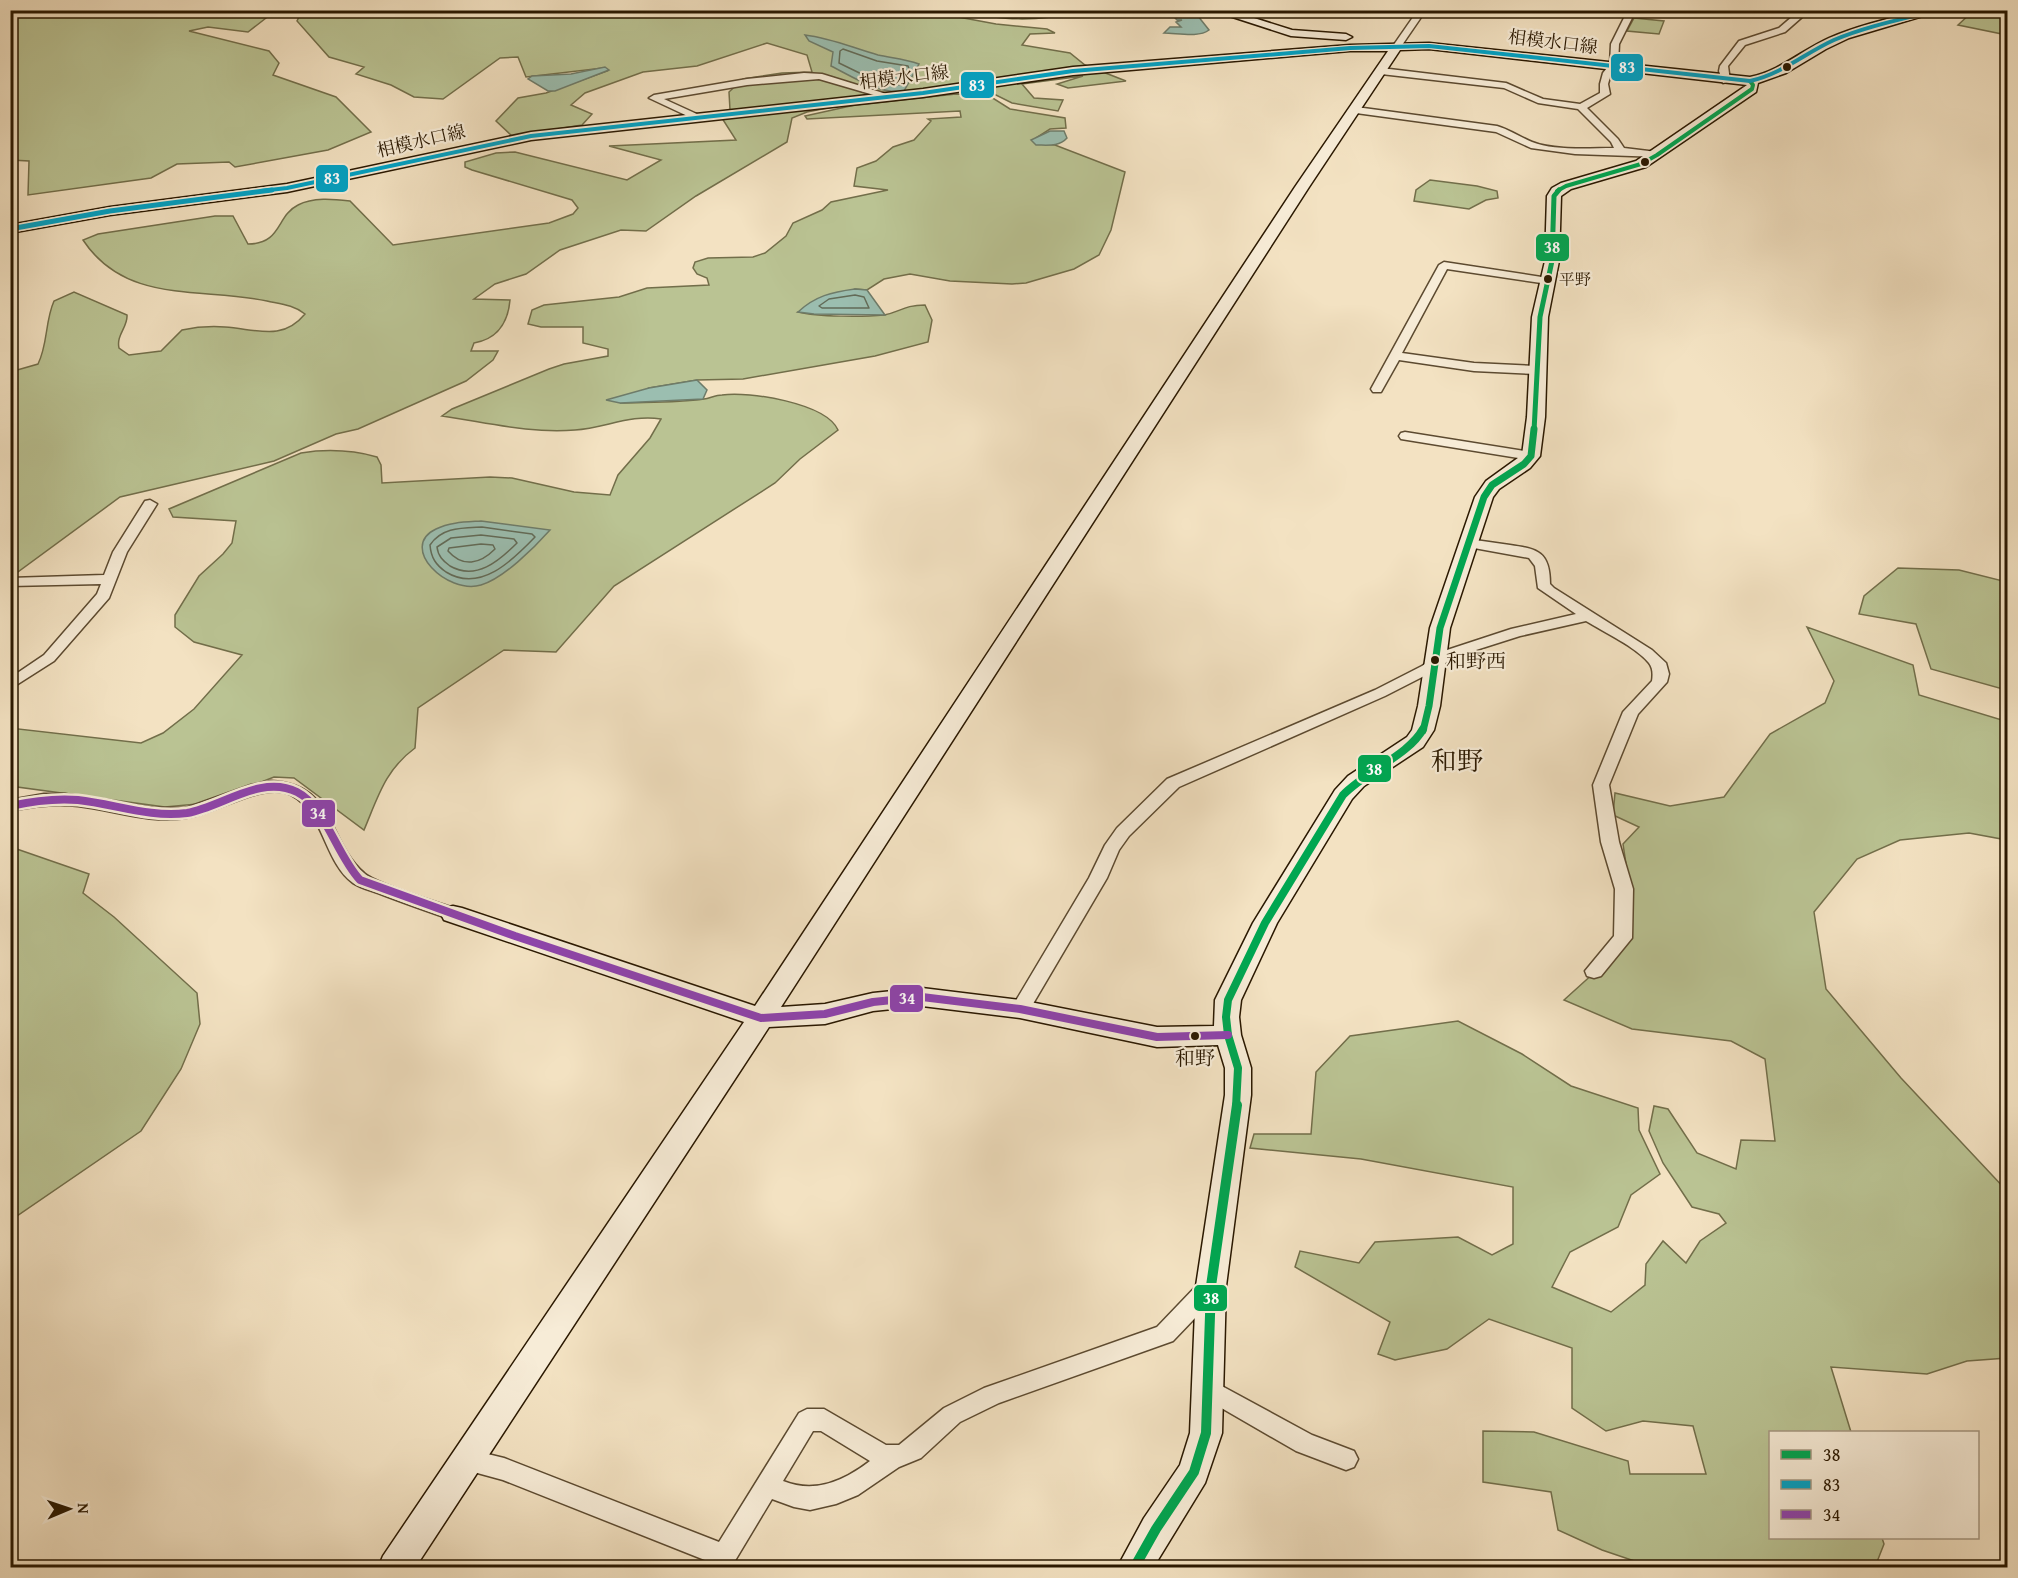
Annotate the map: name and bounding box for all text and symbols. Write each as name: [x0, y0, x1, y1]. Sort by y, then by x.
street label: 相模水口線: [1507, 23, 1599, 60]
line badge: 83: [1610, 53, 1644, 82]
text: 83: [1619, 55, 1635, 79]
street label: 相模水口線: [858, 58, 950, 95]
unlabelled marker: [1781, 61, 1793, 73]
line badge: 83: [960, 71, 995, 99]
text: 83: [969, 73, 985, 97]
street label: 相模水口線: [374, 117, 468, 164]
unlabelled marker: [1639, 156, 1651, 168]
line badge: 83: [315, 164, 349, 193]
text: 83: [324, 166, 340, 190]
line badge: 38: [1535, 233, 1570, 262]
text: 38: [1544, 235, 1560, 259]
place label: 平野: [1559, 267, 1591, 291]
marker: 平野: [1542, 273, 1554, 285]
place label: 和野西: [1446, 646, 1506, 675]
marker: 和野西: [1429, 654, 1441, 666]
district label: 和野: [1431, 741, 1483, 780]
line badge: 38: [1357, 754, 1392, 783]
text: 38: [1366, 757, 1382, 781]
line badge: 34: [301, 799, 336, 828]
text: 34: [310, 801, 326, 825]
line badge: 34: [889, 984, 924, 1013]
text: 34: [899, 986, 915, 1010]
marker: 和野: [1189, 1030, 1201, 1042]
place label: 和野: [1175, 1043, 1215, 1072]
line badge: 38: [1193, 1284, 1228, 1312]
text: 38: [1203, 1286, 1219, 1310]
legend: [1769, 1431, 1979, 1539]
text: 38: [1823, 1441, 1840, 1468]
text: 83: [1823, 1471, 1840, 1498]
north arrow: [39, 1479, 99, 1539]
text: 34: [1823, 1501, 1840, 1528]
text: N: [72, 1503, 96, 1515]

